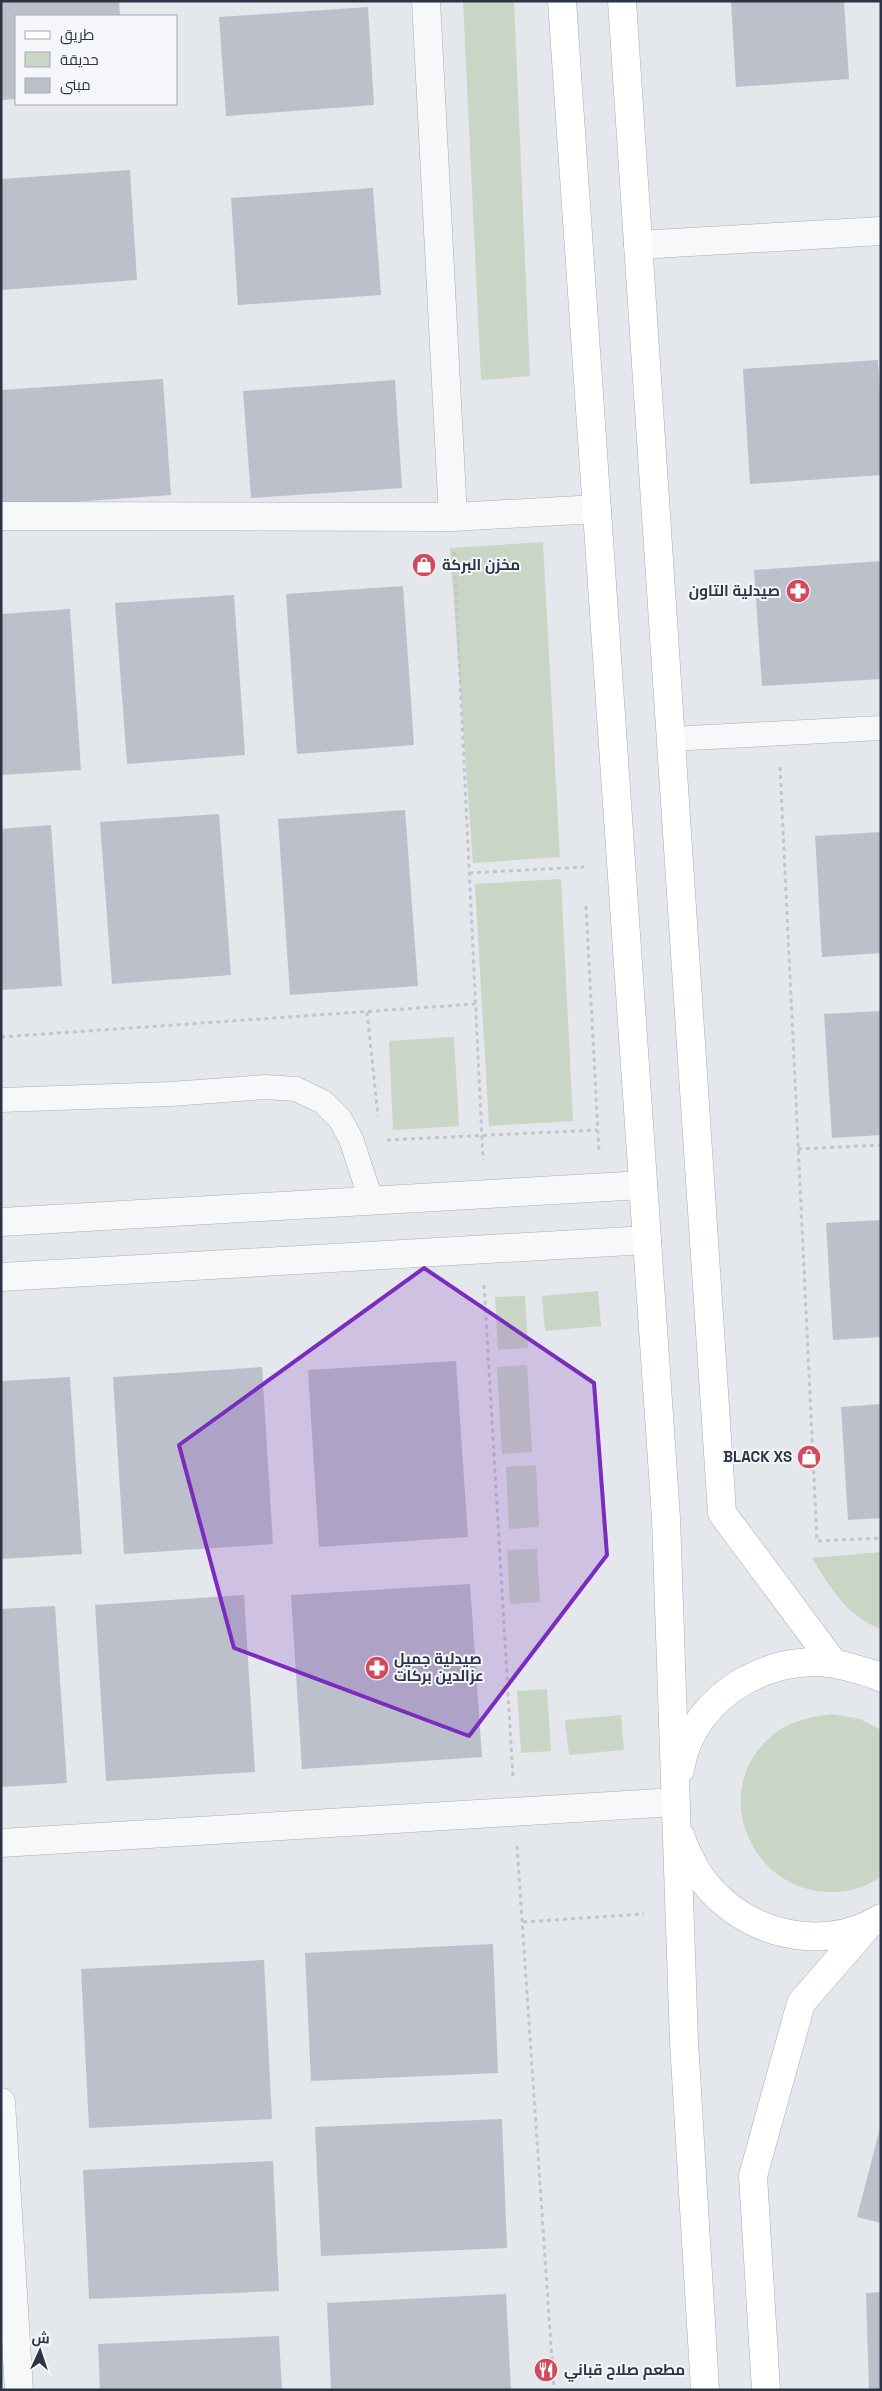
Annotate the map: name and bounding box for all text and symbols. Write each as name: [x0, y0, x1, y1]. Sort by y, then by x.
legend: [15, 15, 178, 105]
text: طريق: [60, 25, 94, 45]
text: حديقة: [60, 50, 99, 69]
text: مبنى: [60, 75, 91, 95]
shop icon: مخزن البركة: [411, 552, 437, 578]
place label: مخزن البركة: [442, 555, 520, 574]
pharmacy icon: صيدلية التاون: [785, 578, 811, 604]
place label: صيدلية التاون: [689, 581, 780, 600]
shop icon: BLACK XS: [796, 1444, 822, 1470]
place label: BLACK XS: [723, 1447, 792, 1466]
place label: صيدلية جميل عزالدين بركات: [394, 1649, 484, 1685]
pharmacy icon: صيدلية جميل عزالدين بركات: [364, 1655, 390, 1681]
north arrow: [15, 2326, 65, 2376]
text: ش: [31, 2329, 50, 2347]
restaurant icon: مطعم صلاح قباني: [533, 2357, 559, 2383]
place label: مطعم صلاح قباني: [564, 2360, 685, 2382]

